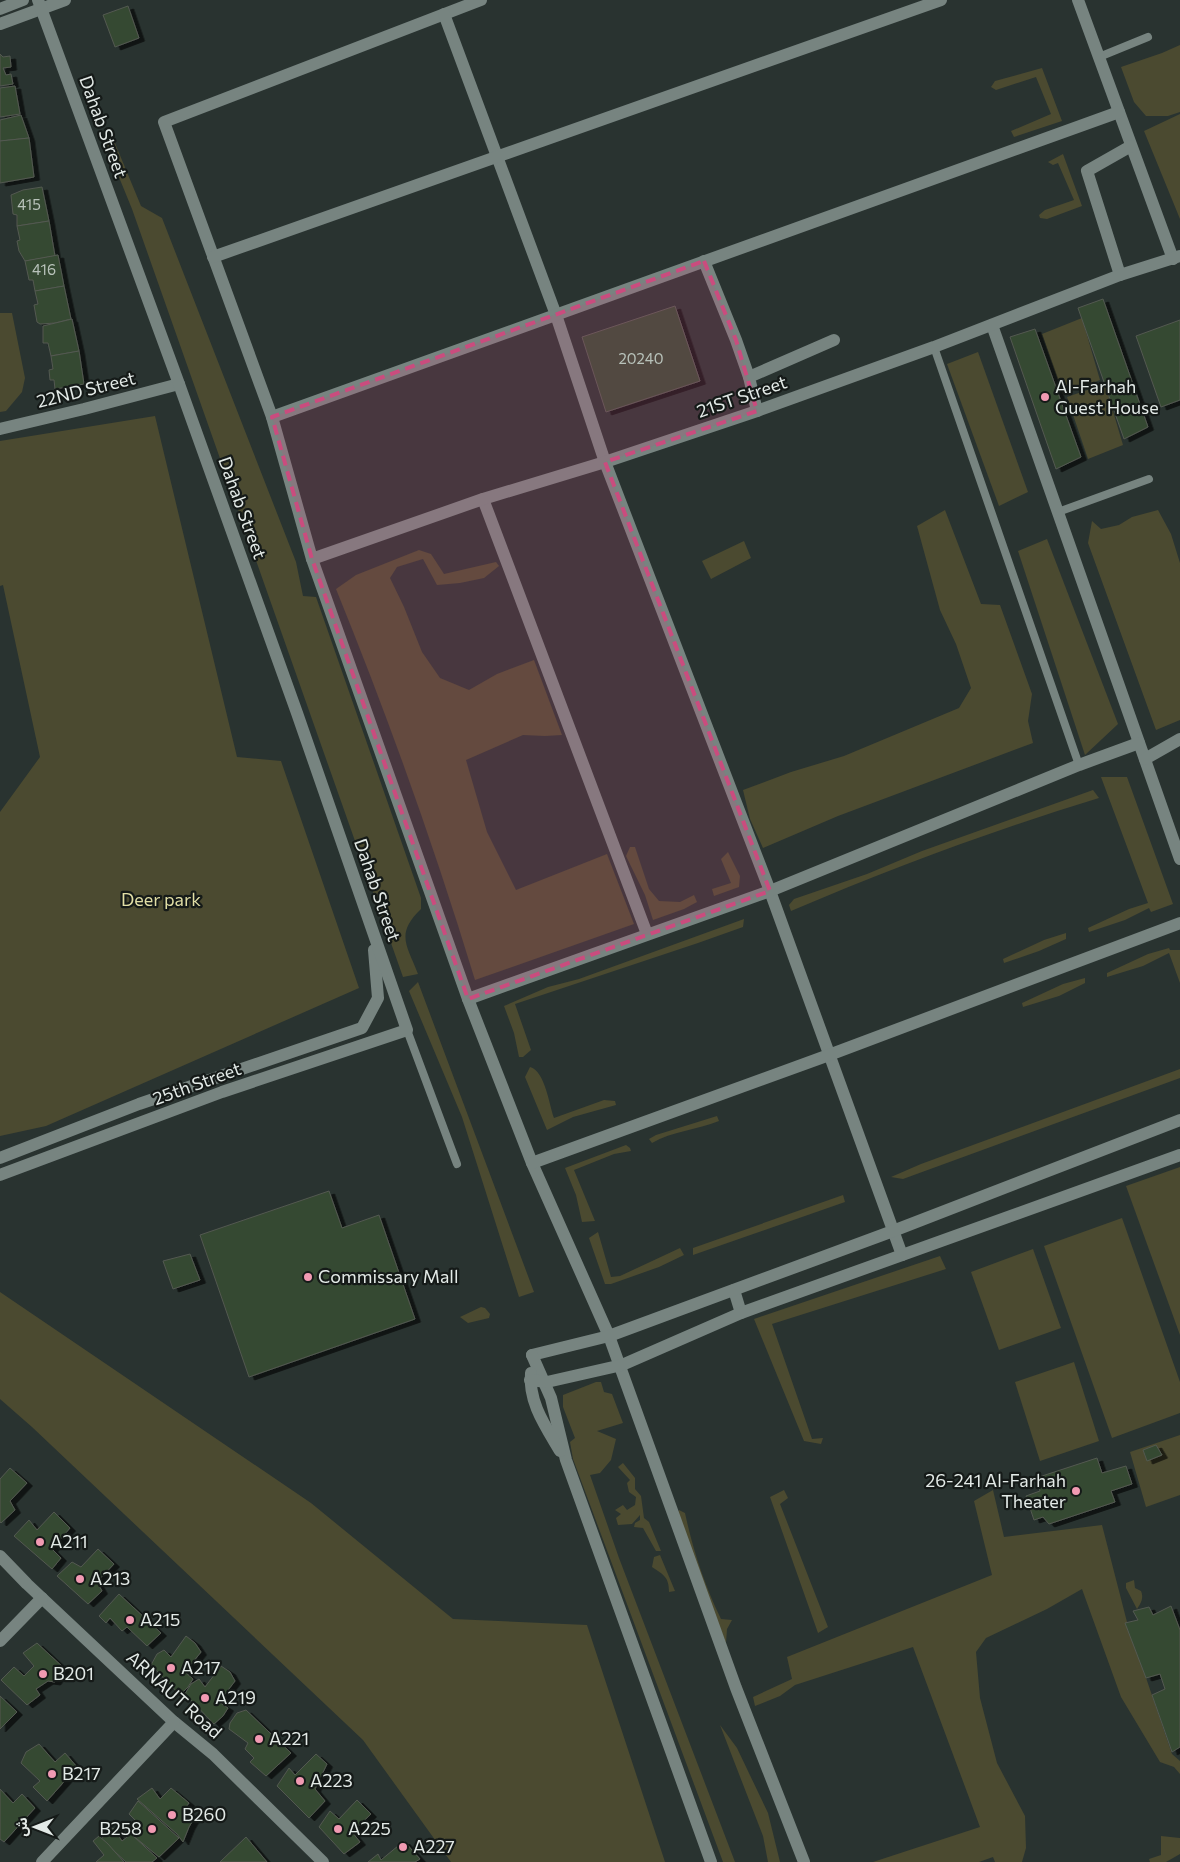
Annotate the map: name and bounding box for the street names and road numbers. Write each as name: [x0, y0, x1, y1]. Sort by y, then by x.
street label: Dahab Street: [75, 72, 133, 181]
street label: 22ND Street: [34, 366, 137, 412]
street label: 21ST Street: [694, 370, 790, 422]
street label: Dahab Street: [214, 453, 272, 562]
street label: Dahab Street: [350, 835, 406, 944]
street label: 25th Street: [150, 1057, 244, 1109]
street label: ARNAUT Road: [123, 1646, 227, 1743]

